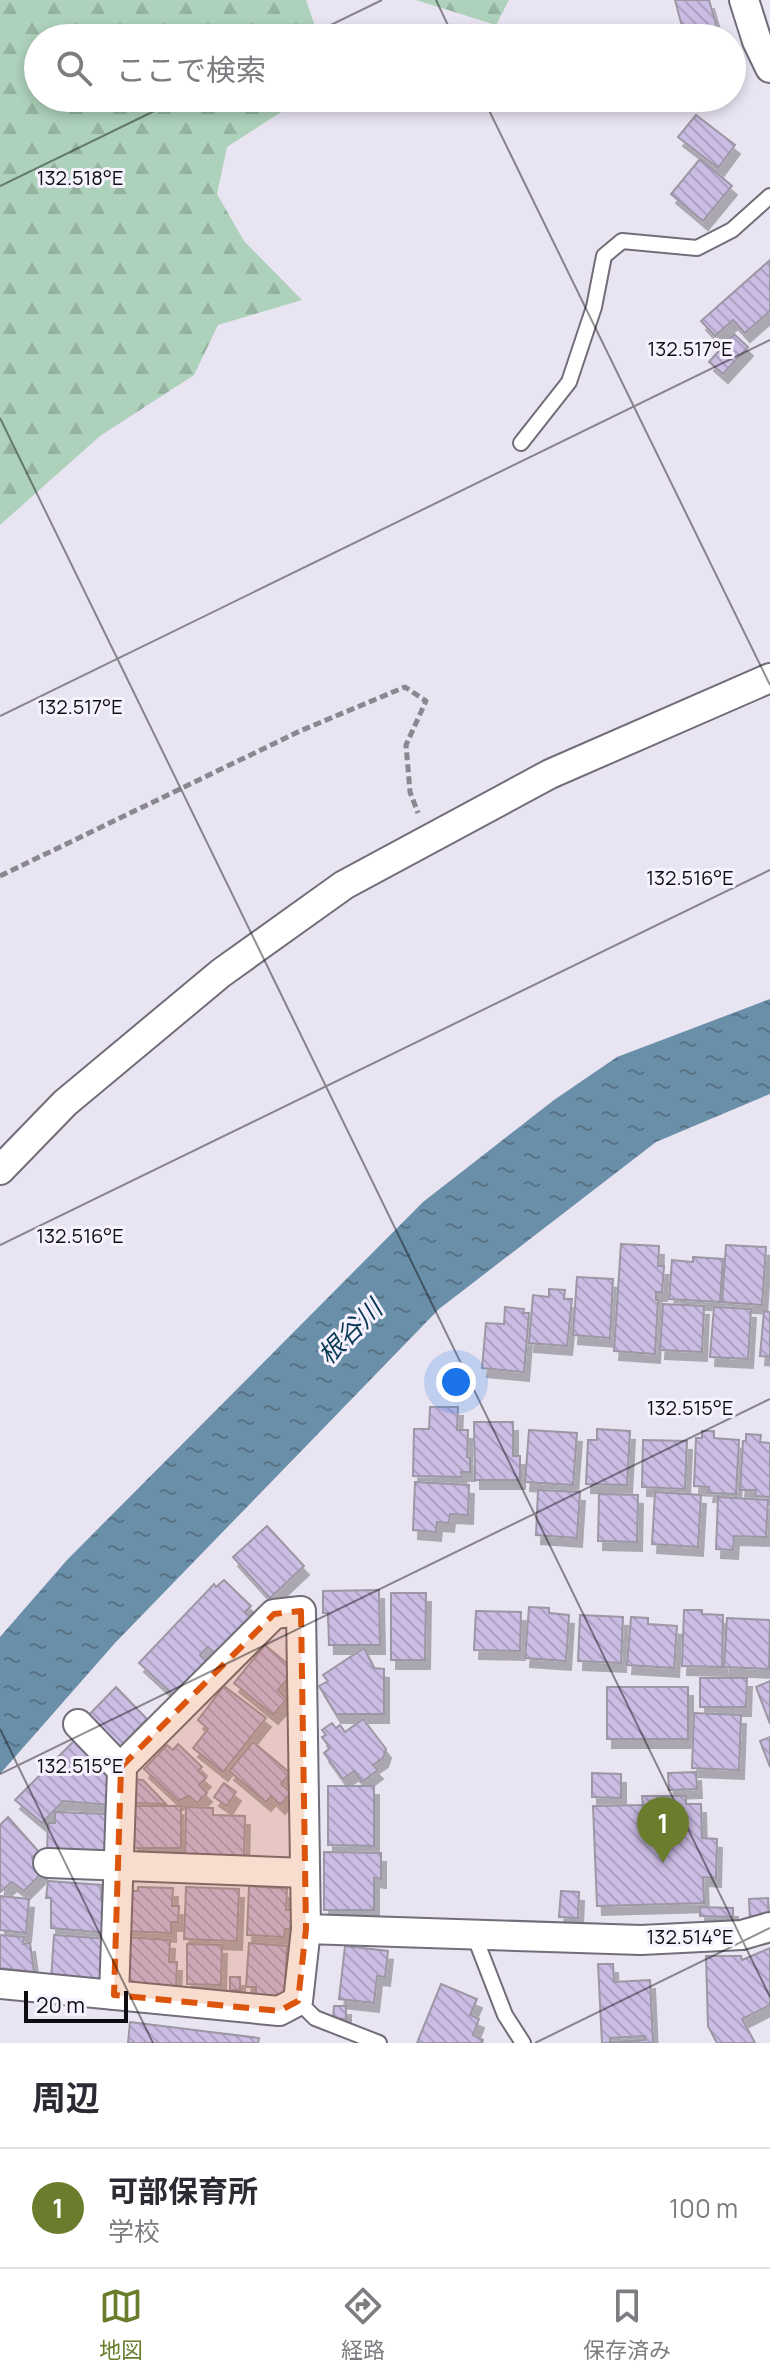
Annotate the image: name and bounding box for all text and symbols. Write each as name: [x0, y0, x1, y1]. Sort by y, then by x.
search box: [24, 24, 746, 112]
icon: search: [52, 46, 96, 90]
text: ここで検索: [116, 49, 266, 90]
text: 132.518°E: [37, 164, 123, 191]
text: 132.517°E: [647, 335, 733, 362]
text: 132.517°E: [37, 693, 123, 720]
text: 132.516°E: [646, 864, 734, 891]
text: 132.516°E: [36, 1222, 124, 1249]
water label: 根谷川: [309, 1289, 392, 1372]
your location: [436, 1362, 476, 1402]
text: 132.515°E: [647, 1394, 733, 1421]
text: 132.515°E: [37, 1752, 123, 1779]
pin: 1: [637, 1797, 689, 1863]
text: 132.514°E: [647, 1923, 733, 1950]
scale bar: [24, 1987, 128, 2023]
text: 20 m: [36, 1990, 85, 2020]
text: 周辺: [32, 2074, 100, 2120]
text: 可部保育所: [108, 2170, 258, 2211]
text: 1: [52, 2190, 64, 2226]
text: 100 m: [669, 2190, 738, 2226]
text: 学校: [108, 2213, 160, 2249]
tab: 地図: [99, 2284, 143, 2365]
tab: 経路: [341, 2284, 385, 2365]
tab: 保存済み: [583, 2284, 671, 2365]

